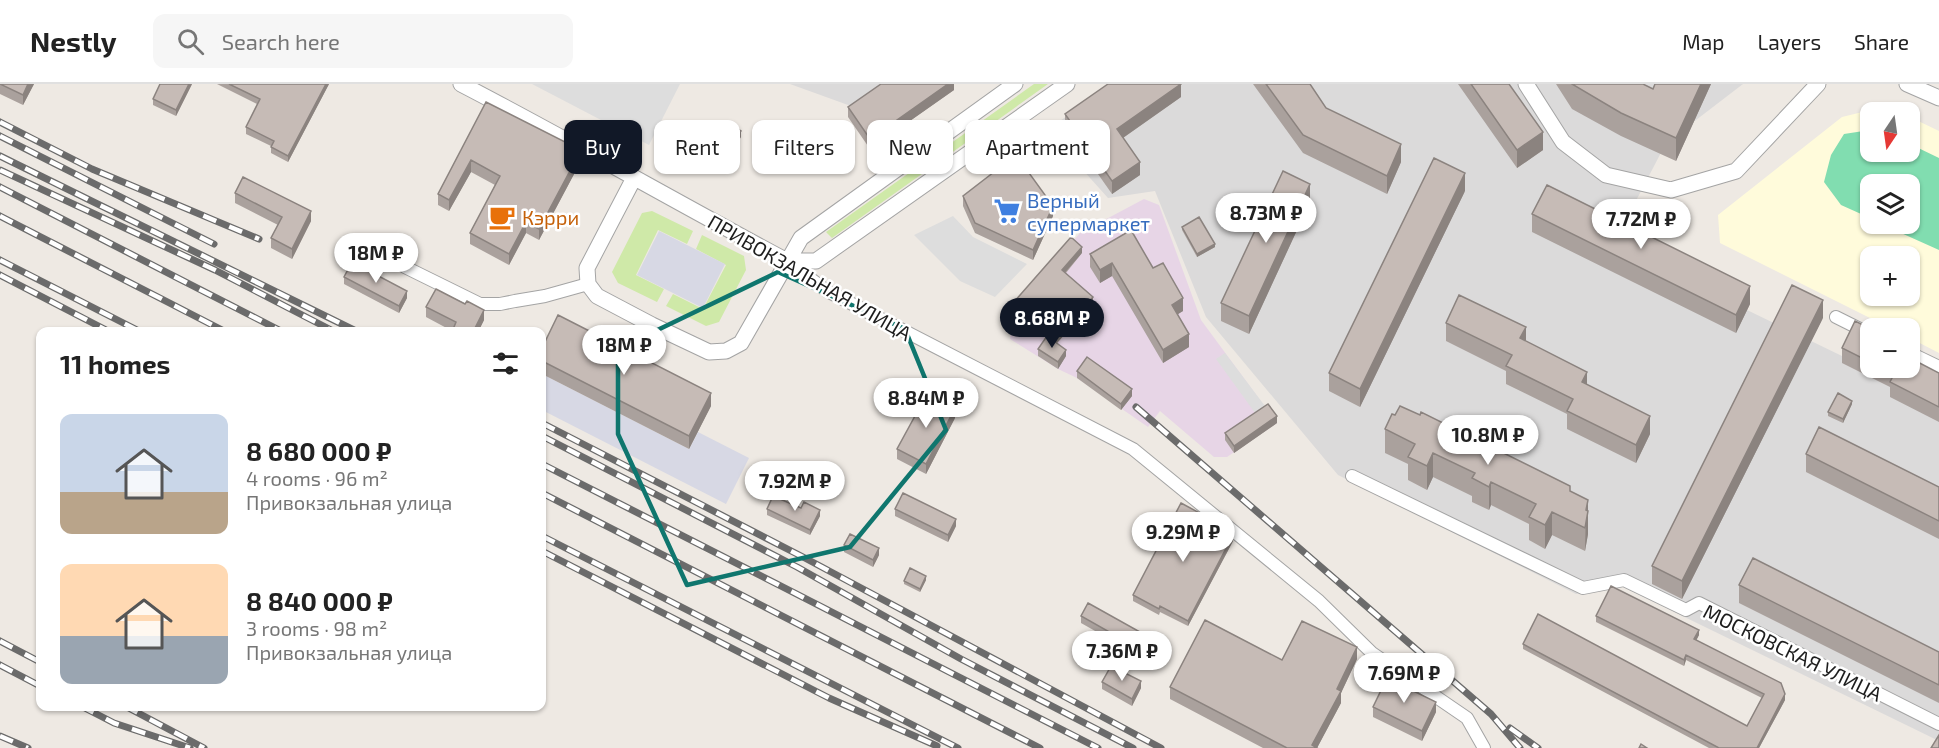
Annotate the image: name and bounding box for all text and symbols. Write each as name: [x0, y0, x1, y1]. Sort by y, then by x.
search box: [153, 14, 573, 68]
text: Nestly: [30, 24, 117, 58]
icon: search: [174, 25, 207, 58]
text: Search here: [222, 28, 340, 54]
text: Map: [1682, 29, 1724, 54]
text: Layers: [1757, 29, 1821, 54]
text: Share: [1854, 29, 1909, 54]
north arrow: [1860, 102, 1920, 162]
map controls: [1860, 102, 1920, 378]
chip: Buy: [564, 120, 642, 174]
chip: Rent: [654, 120, 740, 174]
chip: Filters: [752, 120, 855, 174]
chip: New: [867, 120, 953, 174]
chip: Apartment: [965, 120, 1110, 174]
button: layers: [1860, 174, 1920, 234]
place label: Верный супермаркет: [1027, 188, 1150, 236]
pin: 8.73M ₽: [1211, 193, 1321, 244]
supermarket icon: Верный супермаркет: [992, 196, 1022, 226]
pin: 7.72M ₽: [1586, 199, 1696, 250]
text: 8.73M ₽: [1229, 200, 1303, 224]
cafe icon: Кэрри: [487, 202, 517, 232]
place label: Кэрри: [522, 205, 579, 229]
text: 7.72M ₽: [1606, 206, 1676, 230]
street label: ПРИВОКЗАЛЬНАЯ УЛИЦА: [704, 209, 917, 345]
pin: 18M ₽: [334, 233, 418, 284]
text: 18M ₽: [348, 240, 404, 264]
button: +: [1860, 246, 1920, 306]
pin: 8.68M ₽: [997, 298, 1107, 349]
text: 8.68M ₽: [1014, 305, 1090, 329]
button: −: [1860, 318, 1920, 378]
pin: 18M ₽: [582, 325, 666, 376]
text: 18M ₽: [596, 332, 652, 356]
icon: filters: [489, 347, 522, 380]
text: 11 homes: [60, 348, 170, 379]
pin: 8.84M ₽: [871, 378, 981, 429]
text: 8.84M ₽: [888, 385, 964, 409]
pin: 10.8M ₽: [1433, 415, 1543, 466]
text: 10.8M ₽: [1451, 422, 1525, 446]
text: 8 680 000 ₽: [246, 435, 392, 466]
icon: home: [108, 438, 180, 510]
pin: 7.92M ₽: [740, 461, 850, 512]
text: 4 rooms · 96 m²: [246, 466, 388, 490]
text: 7.92M ₽: [759, 468, 831, 492]
text: Привокзальная улица: [246, 490, 452, 514]
pin: 9.29M ₽: [1128, 512, 1238, 563]
text: 9.29M ₽: [1146, 519, 1220, 543]
text: 8 840 000 ₽: [246, 585, 393, 616]
icon: home: [108, 588, 180, 660]
street label: МОСКОВСКАЯ УЛИЦА: [1700, 598, 1887, 706]
text: 3 rooms · 98 m²: [246, 616, 387, 640]
pin: 7.36M ₽: [1067, 631, 1177, 682]
text: 7.36M ₽: [1086, 638, 1158, 662]
text: Привокзальная улица: [246, 640, 452, 664]
pin: 7.69M ₽: [1349, 653, 1459, 704]
text: 7.69M ₽: [1368, 660, 1440, 684]

